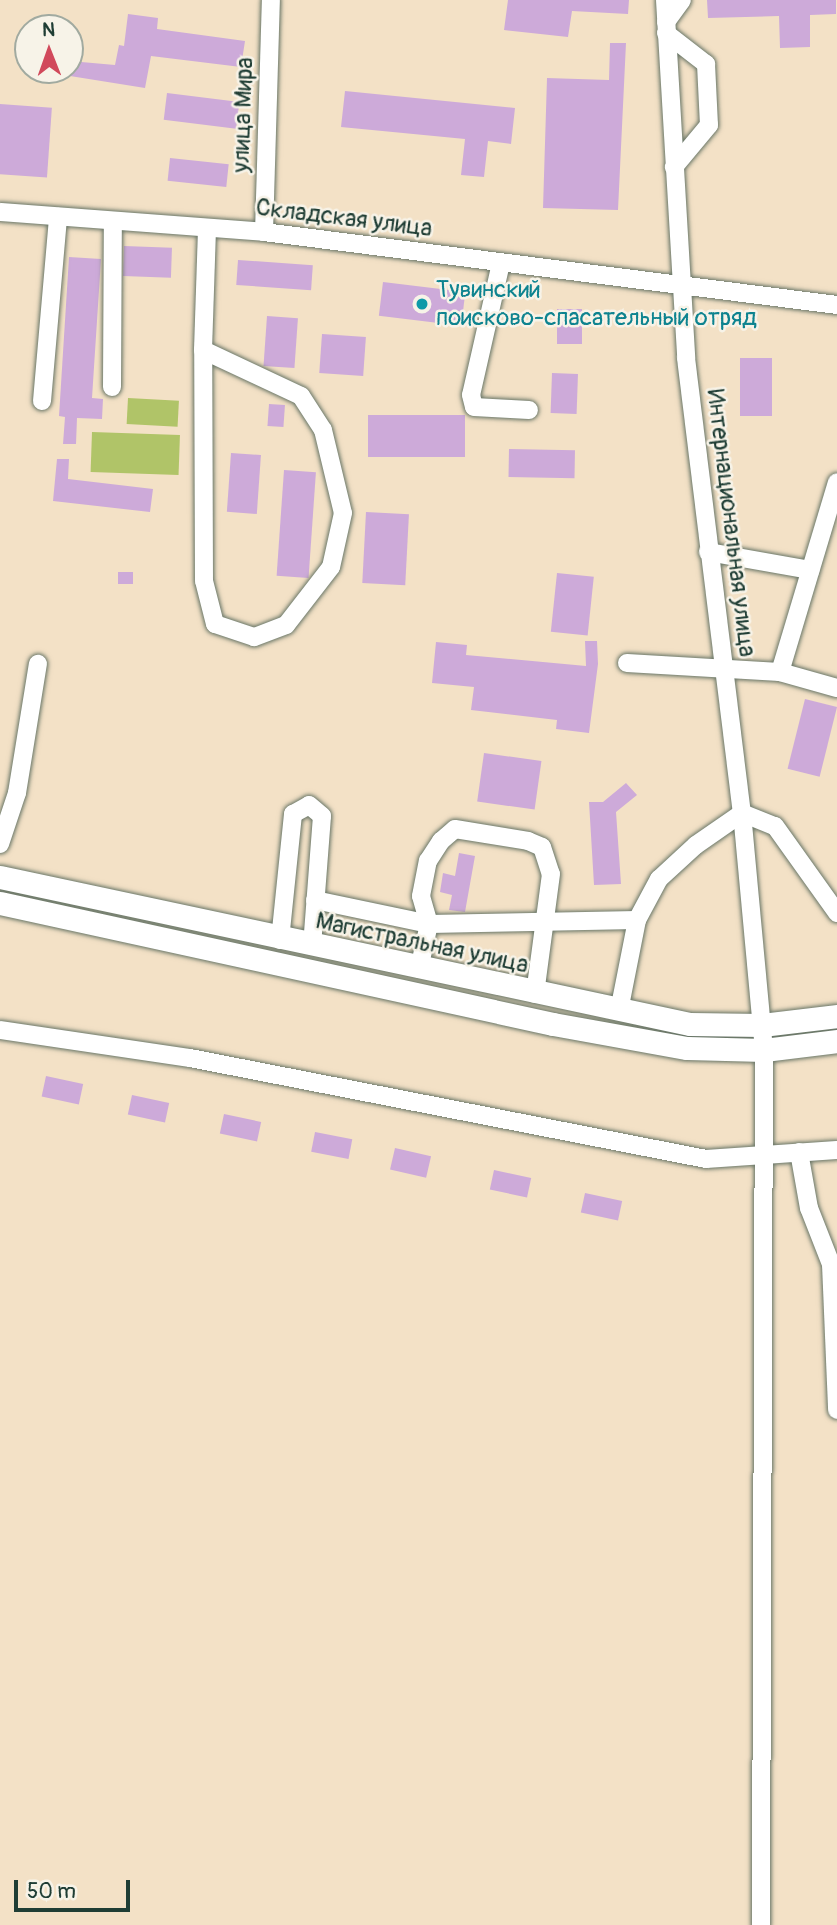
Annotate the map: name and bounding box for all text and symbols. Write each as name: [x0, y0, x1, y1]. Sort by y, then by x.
north arrow: [14, 14, 84, 84]
text: N: [42, 18, 55, 42]
street label: улица Мира: [227, 57, 259, 173]
street label: Складская улица: [254, 193, 434, 243]
place label: Тувинский поисково-спасательный отряд: [436, 276, 757, 332]
marker: Тувинский поисково-спасательный отряд: [414, 296, 430, 312]
street label: Интернациональная улица: [700, 388, 762, 658]
street label: Магистральная улица: [313, 906, 531, 980]
scale bar: [18, 1866, 133, 1910]
text: 50 m: [27, 1878, 76, 1905]

